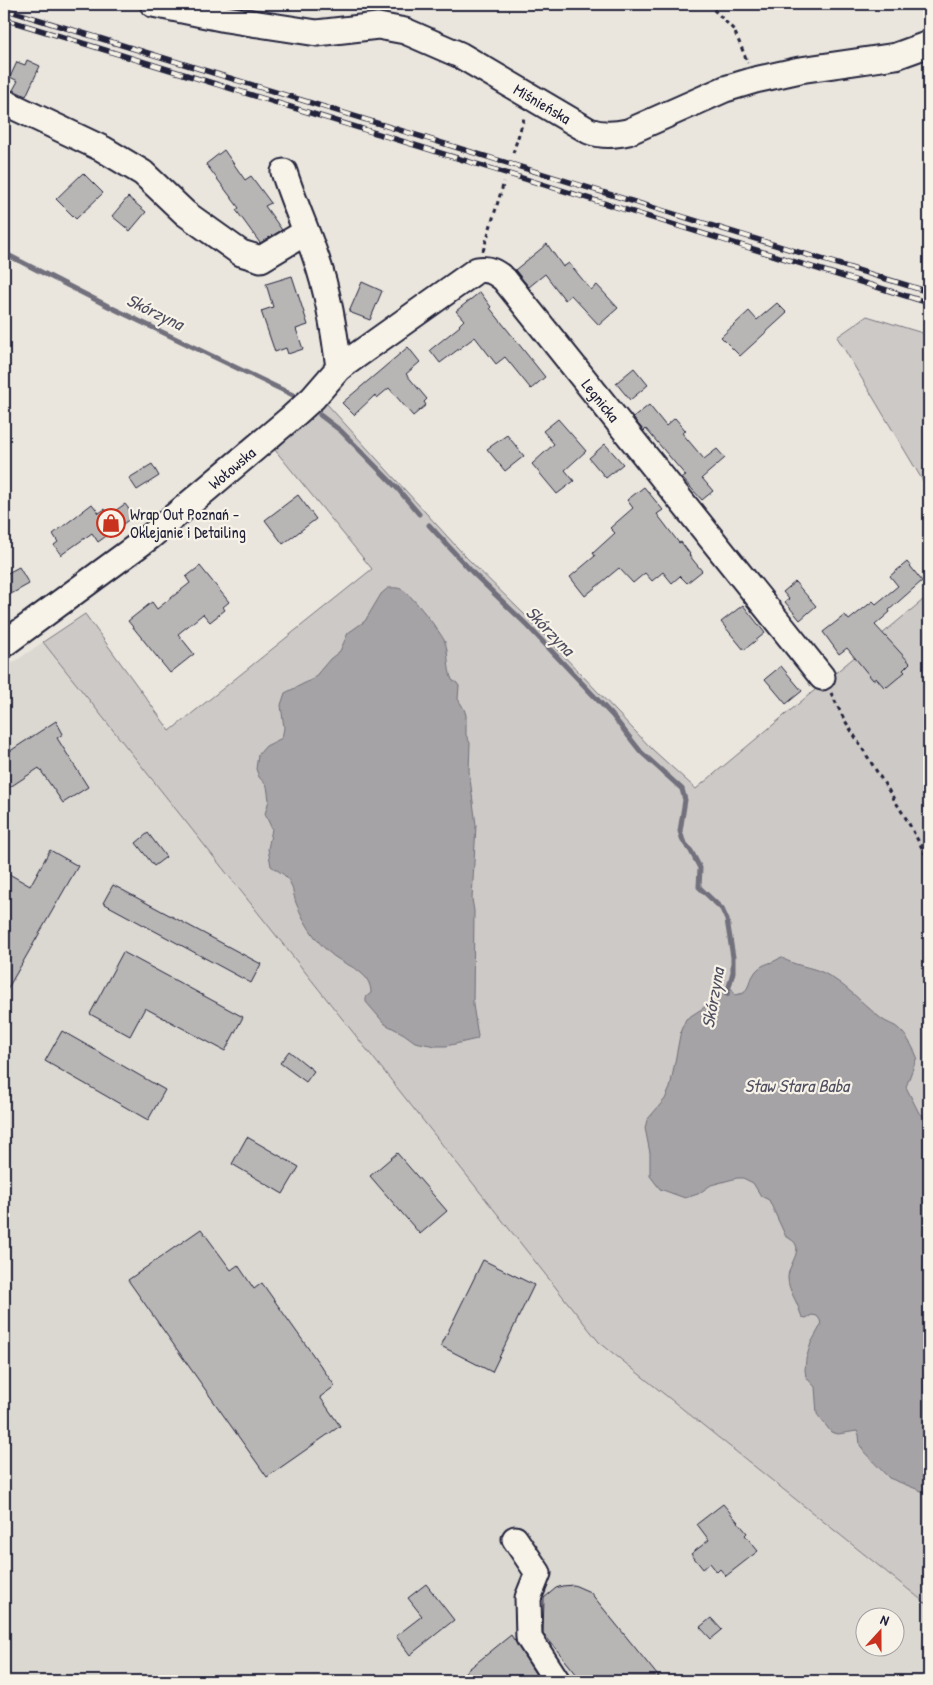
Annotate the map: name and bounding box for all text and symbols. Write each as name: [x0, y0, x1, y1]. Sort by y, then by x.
street label: Miśnieńska: [510, 78, 575, 129]
water label: Skórzyna: [123, 287, 190, 337]
street label: Legnicka: [577, 374, 625, 426]
street label: Wołowska: [203, 442, 260, 494]
place label: Wrap Out Poznań - Oklejanie i Detailing: [130, 503, 246, 543]
shop icon: Wrap Out Poznań - Oklejanie i Detailing: [96, 508, 126, 538]
water label: Skórzyna: [520, 600, 582, 662]
water label: Skórzyna: [695, 964, 730, 1030]
water label: Staw Stara Baba: [745, 1073, 851, 1098]
north arrow: [856, 1608, 906, 1658]
text: N: [878, 1609, 892, 1630]

